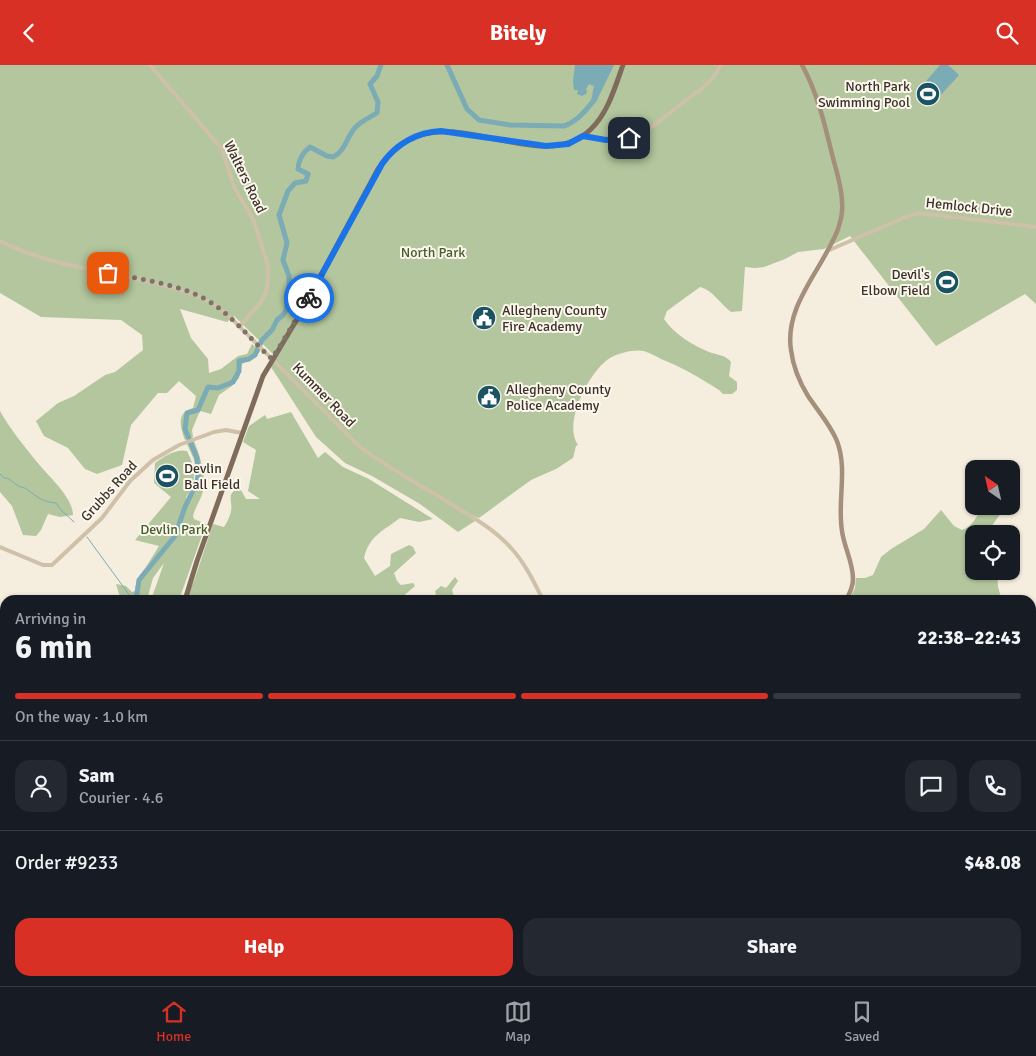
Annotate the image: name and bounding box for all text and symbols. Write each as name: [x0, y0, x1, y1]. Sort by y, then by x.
icon: back: [15, 19, 43, 47]
text: Bitely: [490, 19, 546, 46]
icon: search: [993, 19, 1021, 47]
place label: North Park Swimming Pool: [818, 78, 910, 111]
sports icon: North Park Swimming Pool: [915, 81, 941, 107]
pin: [608, 117, 650, 159]
icon: home: [615, 124, 643, 152]
street label: Walters Road: [220, 138, 270, 216]
street label: Hemlock Drive: [925, 194, 1013, 220]
park label: North Park: [401, 244, 465, 261]
pin: [87, 252, 129, 294]
icon: bag: [94, 259, 122, 287]
place label: Devil's Elbow Field: [861, 266, 930, 299]
sports icon: Devil's Elbow Field: [934, 269, 960, 295]
courier: [284, 273, 334, 323]
icon: bike: [295, 284, 323, 312]
place label: Allegheny County Fire Academy: [502, 302, 607, 335]
public building icon: Allegheny County Fire Academy: [471, 305, 497, 331]
street label: Kummer Road: [289, 359, 359, 431]
place label: Allegheny County Police Academy: [506, 381, 611, 414]
public building icon: Allegheny County Police Academy: [476, 384, 502, 410]
street label: Grubbs Road: [77, 457, 141, 525]
place label: Devlin Ball Field: [184, 460, 240, 493]
north arrow: [965, 460, 1020, 515]
map controls: [965, 460, 1020, 580]
sports icon: Devlin Ball Field: [154, 463, 180, 489]
park label: Devlin Park: [140, 521, 208, 538]
button: locate: [965, 525, 1020, 580]
text: Arriving in: [15, 609, 86, 629]
text: 22:38–22:43: [917, 626, 1021, 650]
text: 6 min: [15, 628, 92, 667]
text: On the way · 1.0 km: [15, 707, 148, 727]
button: person: [15, 760, 67, 812]
button: chat: [905, 760, 957, 812]
button: phone: [969, 760, 1021, 812]
text: Sam: [79, 764, 115, 788]
text: Courier · 4.6: [79, 788, 163, 808]
text: Order #9233: [15, 851, 118, 875]
text: $48.08: [964, 851, 1021, 875]
button: Help: [15, 918, 513, 976]
button: Share: [523, 918, 1021, 976]
tab: Home: [156, 998, 191, 1045]
tab: Map: [504, 998, 532, 1045]
tab: Saved: [844, 998, 880, 1045]

